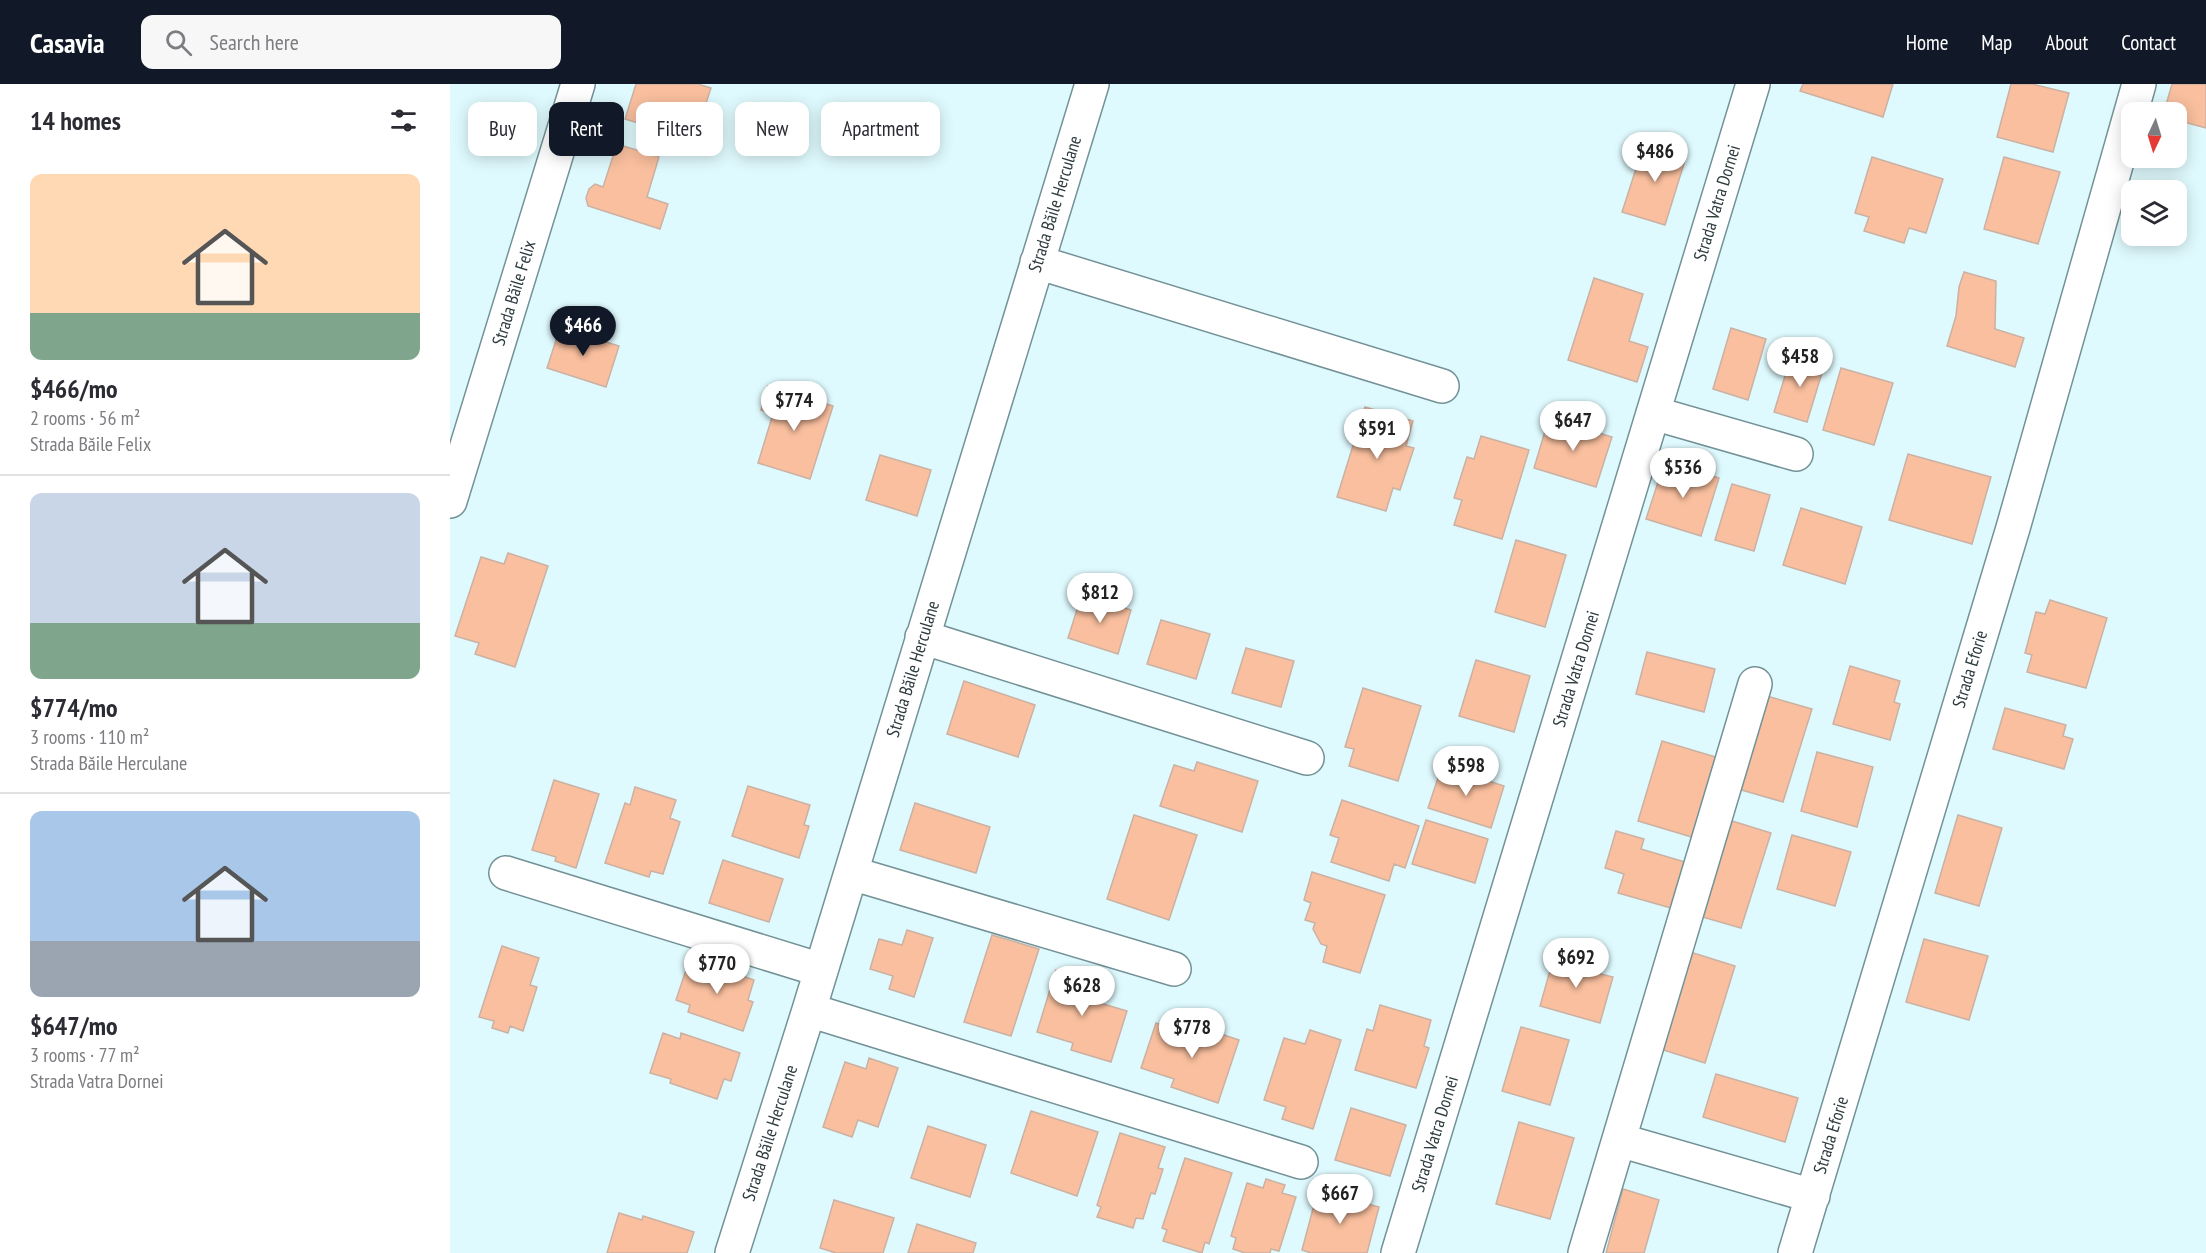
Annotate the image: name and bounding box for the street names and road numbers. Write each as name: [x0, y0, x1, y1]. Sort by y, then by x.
street label: Strada Băile Herculane: [1023, 133, 1086, 275]
street label: Strada Vatra Dornei: [1688, 142, 1745, 264]
street label: Strada Băile Felix: [487, 237, 541, 348]
street label: Strada Băile Herculane: [881, 598, 944, 740]
street label: Strada Vatra Dornei: [1547, 608, 1604, 730]
street label: Strada Eforie: [1947, 627, 1992, 710]
street label: Strada Băile Herculane: [737, 1062, 802, 1204]
street label: Strada Vatra Dornei: [1406, 1073, 1463, 1195]
street label: Strada Eforie: [1808, 1093, 1853, 1176]

